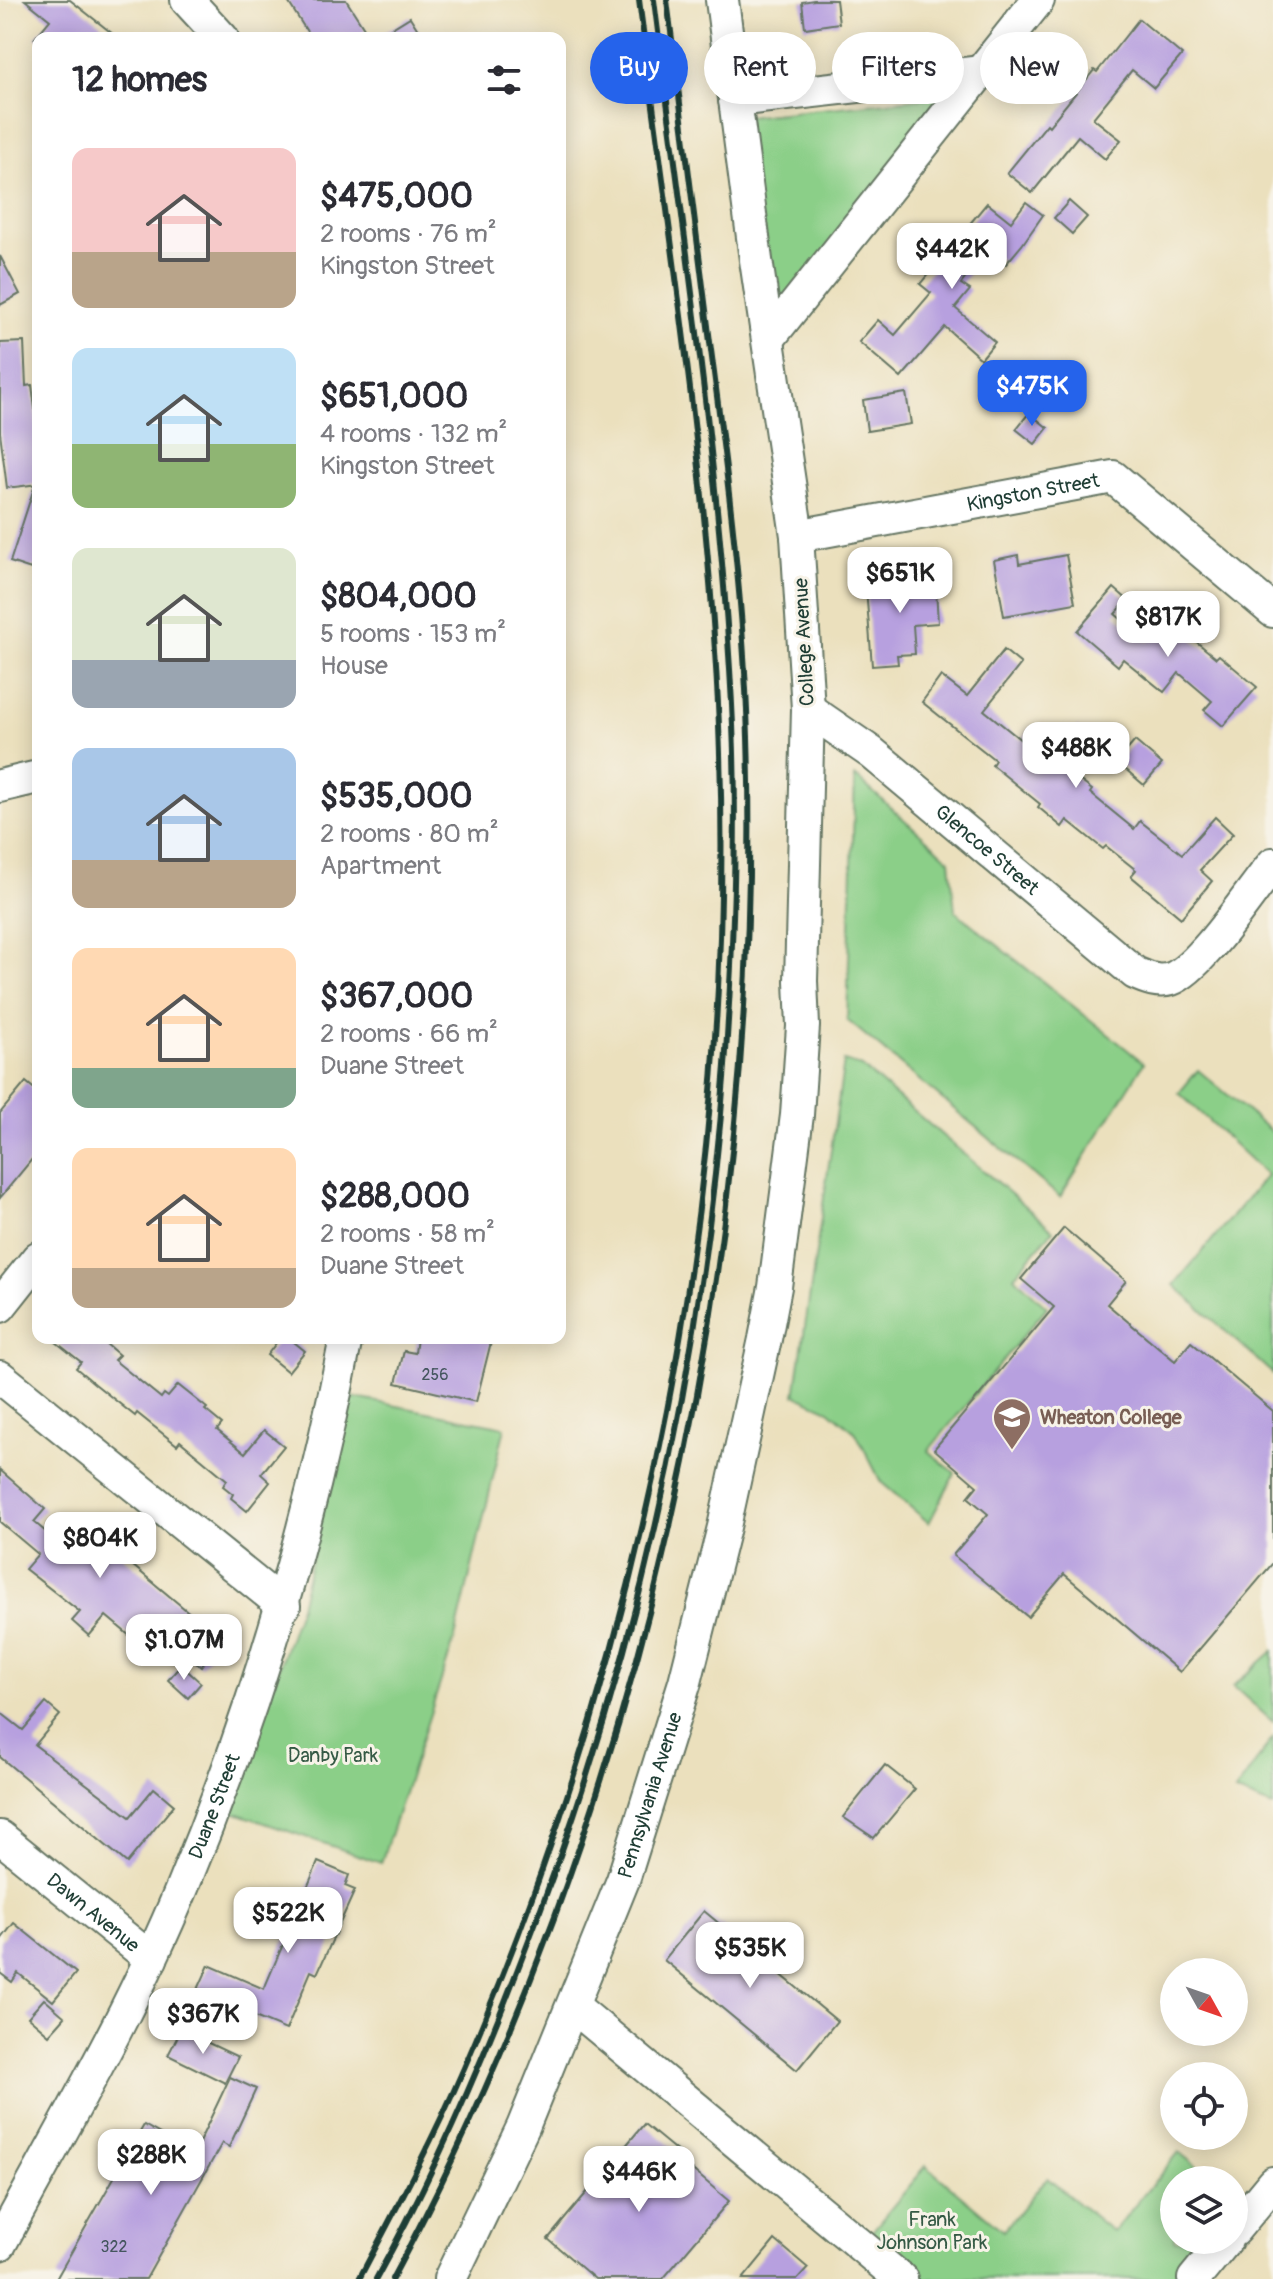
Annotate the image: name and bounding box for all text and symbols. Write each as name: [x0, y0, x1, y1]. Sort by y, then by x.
chip: Buy: [590, 32, 688, 104]
chip: Rent: [704, 32, 816, 104]
chip: Filters: [832, 32, 964, 104]
chip: New: [980, 32, 1088, 104]
icon: filters: [482, 58, 526, 102]
text: 12 homes: [72, 59, 207, 102]
text: $475,000: [320, 175, 473, 218]
icon: home: [136, 180, 232, 276]
text: 2 rooms · 76 m²: [320, 218, 497, 250]
pin: $442K: [896, 223, 1008, 291]
text: $442K: [915, 233, 989, 265]
text: Kingston Street: [320, 250, 495, 282]
pin: $475K: [976, 360, 1088, 428]
text: $475K: [996, 370, 1068, 402]
text: $651,000: [320, 375, 468, 418]
icon: home: [136, 380, 232, 476]
text: 4 rooms · 132 m²: [320, 418, 508, 450]
text: Kingston Street: [320, 450, 495, 482]
street label: Kingston Street: [965, 467, 1102, 517]
pin: $651K: [844, 547, 956, 615]
text: $651K: [865, 557, 935, 589]
text: $804,000: [320, 575, 477, 618]
street label: College Avenue: [788, 577, 820, 707]
icon: home: [136, 580, 232, 676]
pin: $817K: [1112, 591, 1224, 659]
text: $817K: [1135, 601, 1201, 633]
text: 5 rooms · 153 m²: [320, 618, 506, 650]
text: House: [320, 650, 388, 682]
pin: $488K: [1020, 722, 1132, 790]
text: $488K: [1040, 732, 1112, 764]
text: $535,000: [320, 775, 473, 818]
icon: home: [136, 780, 232, 876]
street label: Glencoe Street: [930, 799, 1045, 901]
text: 2 rooms · 80 m²: [320, 818, 499, 850]
text: Apartment: [320, 850, 441, 882]
text: $367,000: [320, 975, 473, 1018]
icon: home: [136, 980, 232, 1076]
text: 2 rooms · 66 m²: [320, 1018, 498, 1050]
text: Duane Street: [320, 1050, 464, 1082]
text: $288,000: [320, 1175, 470, 1218]
icon: home: [136, 1180, 232, 1276]
text: 2 rooms · 58 m²: [320, 1218, 495, 1250]
text: Duane Street: [320, 1250, 464, 1282]
house number: 256: [422, 1365, 448, 1385]
school or university icon: Wheaton College: [991, 1396, 1033, 1451]
place label: Wheaton College: [1040, 1405, 1183, 1430]
pin: $804K: [44, 1512, 156, 1580]
text: $804K: [62, 1522, 138, 1554]
pin: $1.07M: [119, 1614, 249, 1682]
text: $1.07M: [144, 1624, 224, 1656]
street label: Pennsylvania Avenue: [612, 1709, 687, 1881]
park label: Danby Park: [288, 1743, 379, 1768]
street label: Duane Street: [183, 1749, 246, 1862]
street label: Dawn Avenue: [42, 1867, 145, 1958]
pin: $522K: [232, 1887, 344, 1955]
text: $522K: [252, 1897, 324, 1929]
pin: $535K: [694, 1922, 806, 1990]
text: $535K: [714, 1932, 786, 1964]
north arrow: [1160, 1958, 1248, 2046]
map controls: [1160, 1958, 1248, 2254]
pin: $367K: [147, 1988, 259, 2056]
text: $367K: [167, 1998, 239, 2030]
button: locate: [1160, 2062, 1248, 2150]
pin: $288K: [95, 2129, 207, 2197]
text: $288K: [116, 2139, 186, 2171]
pin: $446K: [583, 2146, 695, 2214]
text: $446K: [601, 2156, 677, 2188]
button: layers: [1160, 2166, 1248, 2254]
park label: Frank Johnson Park: [877, 2207, 988, 2255]
house number: 322: [101, 2237, 127, 2257]

